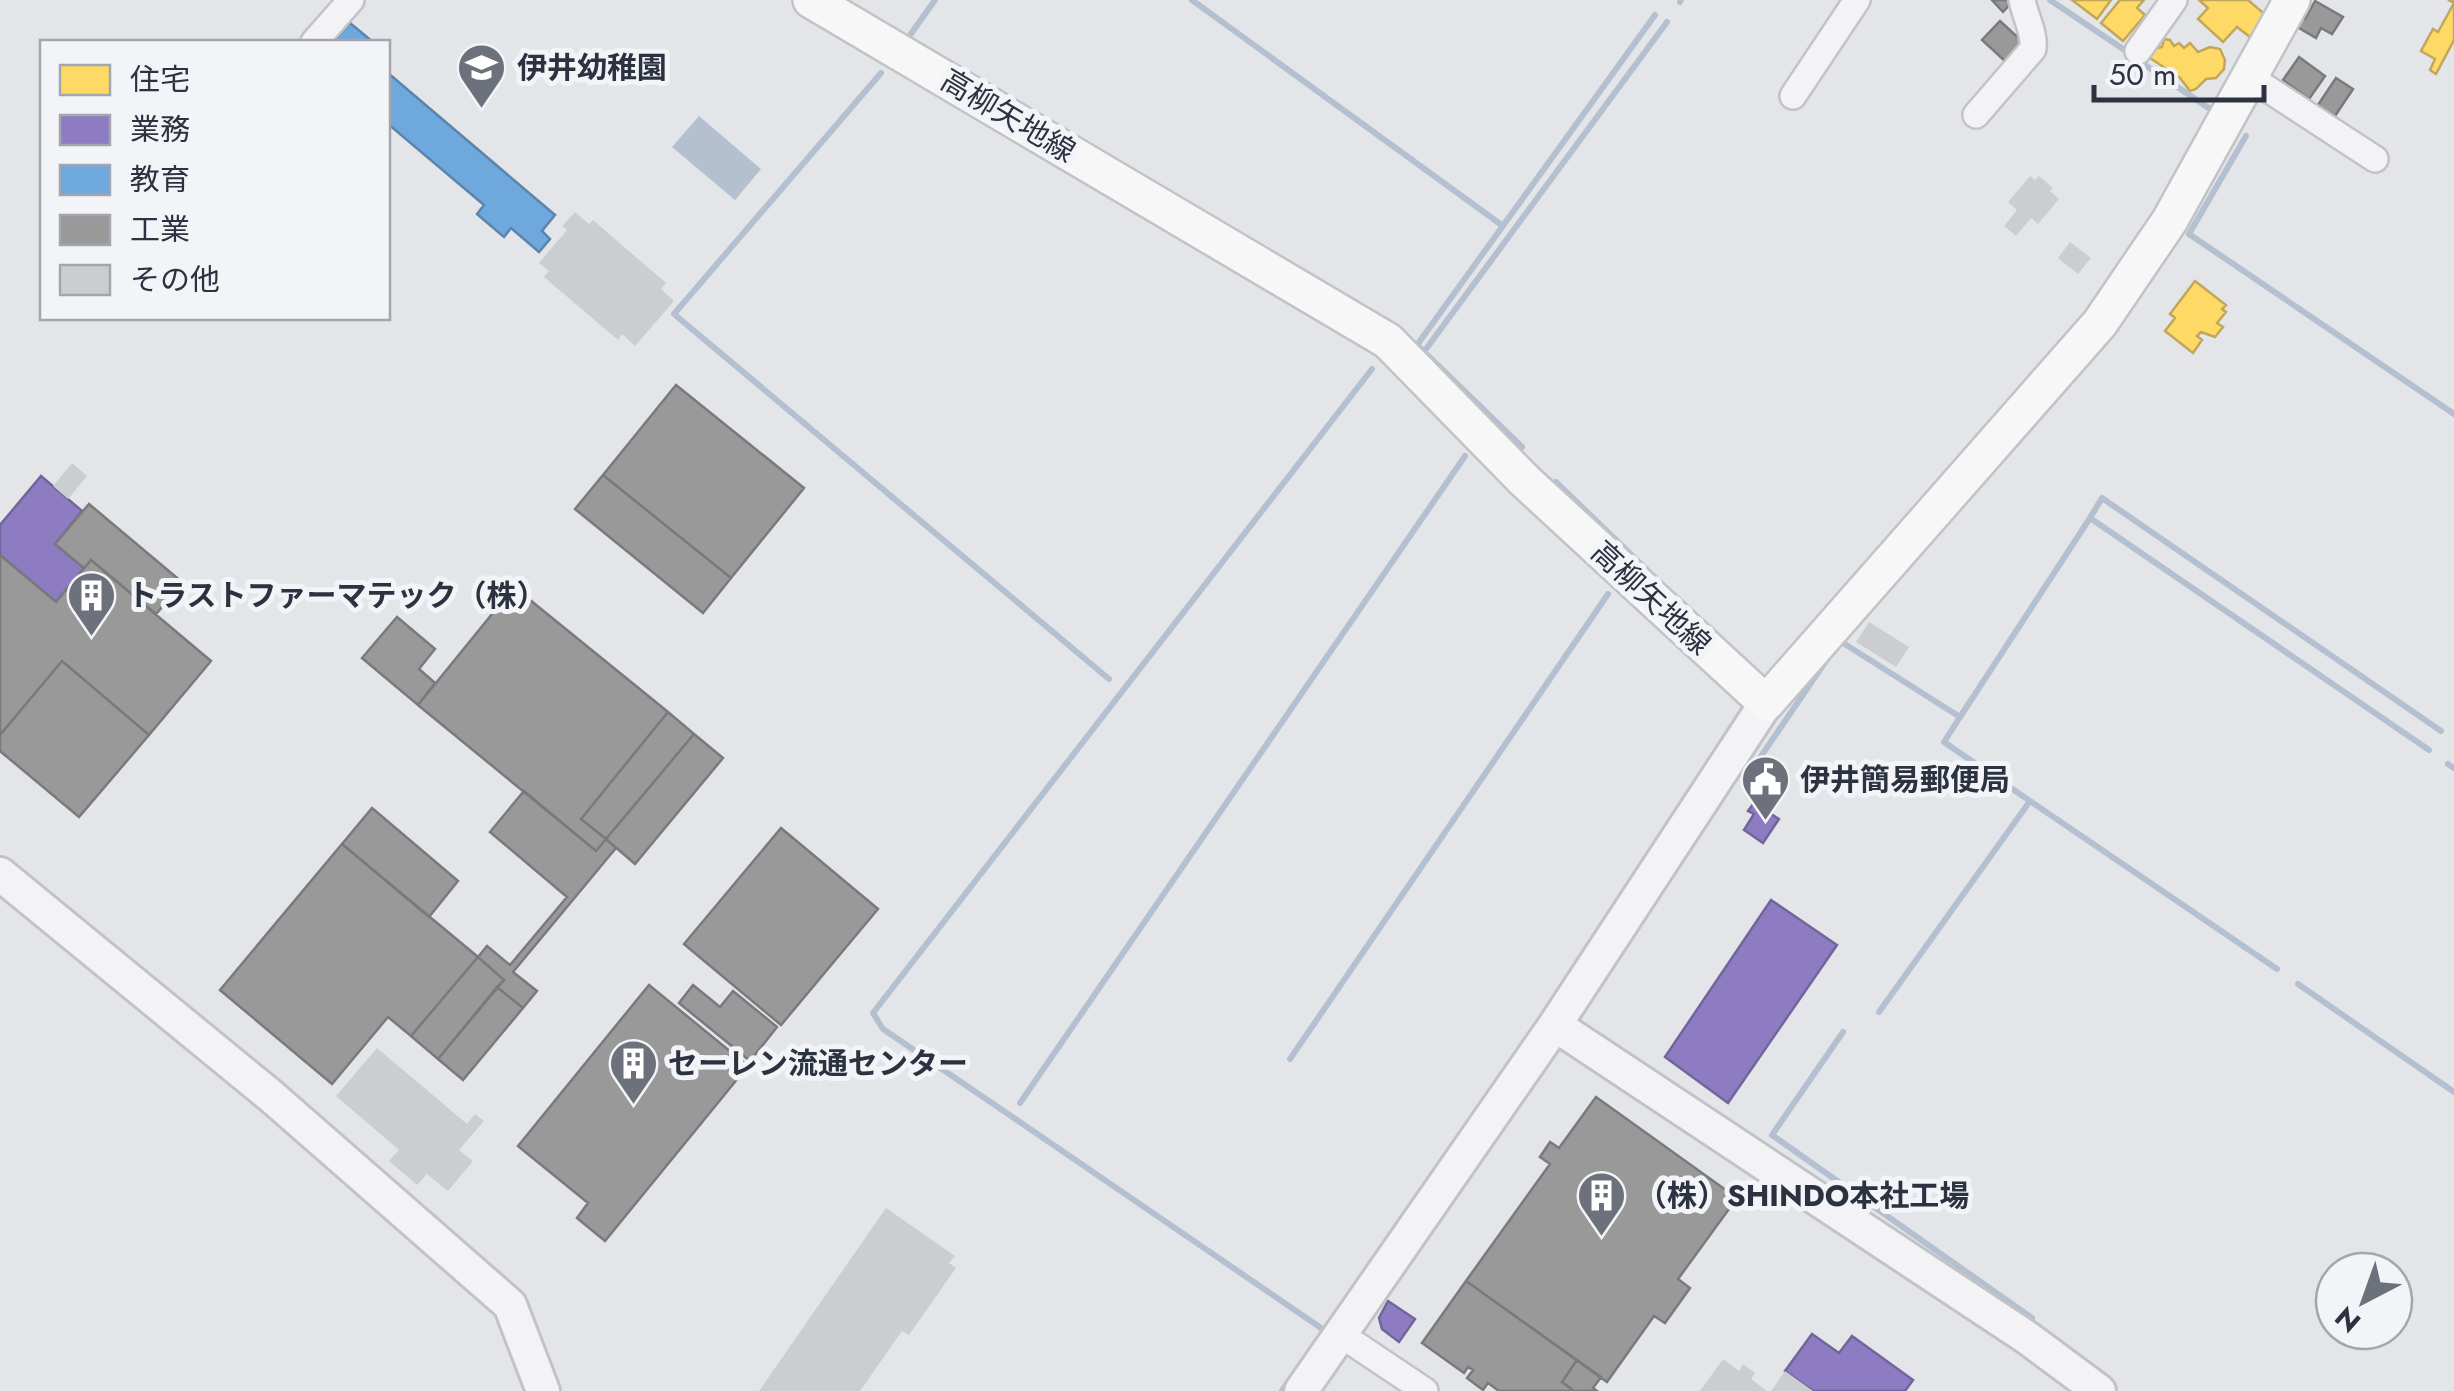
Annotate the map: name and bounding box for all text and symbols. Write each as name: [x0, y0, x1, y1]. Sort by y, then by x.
legend: [40, 40, 390, 320]
scale bar: [2094, 40, 2264, 102]
school or university icon: 伊井幼稚園: [456, 42, 508, 110]
place label: 伊井幼稚園: [517, 46, 667, 89]
text: 50 m: [2109, 53, 2176, 96]
text: 住宅: [130, 58, 190, 101]
street label: 高柳矢地線: [933, 59, 1084, 173]
text: 業務: [130, 108, 190, 151]
text: 教育: [130, 158, 190, 201]
text: 工業: [130, 208, 190, 251]
text: その他: [130, 258, 220, 301]
street label: 高柳矢地線: [1582, 531, 1721, 665]
building icon: トラストファーマテック（株）: [66, 570, 118, 638]
place label: トラストファーマテック（株）: [127, 574, 546, 617]
public building icon: 伊井簡易郵便局: [1739, 754, 1791, 822]
place label: 伊井簡易郵便局: [1800, 758, 2010, 801]
building icon: セーレン流通センター: [607, 1038, 659, 1106]
place label: セーレン流通センター: [668, 1042, 968, 1085]
building icon: （株）SHINDO本社工場: [1576, 1170, 1628, 1238]
place label: （株）SHINDO本社工場: [1637, 1174, 1969, 1217]
north arrow: [2314, 1251, 2414, 1351]
text: N: [2326, 1297, 2370, 1342]

